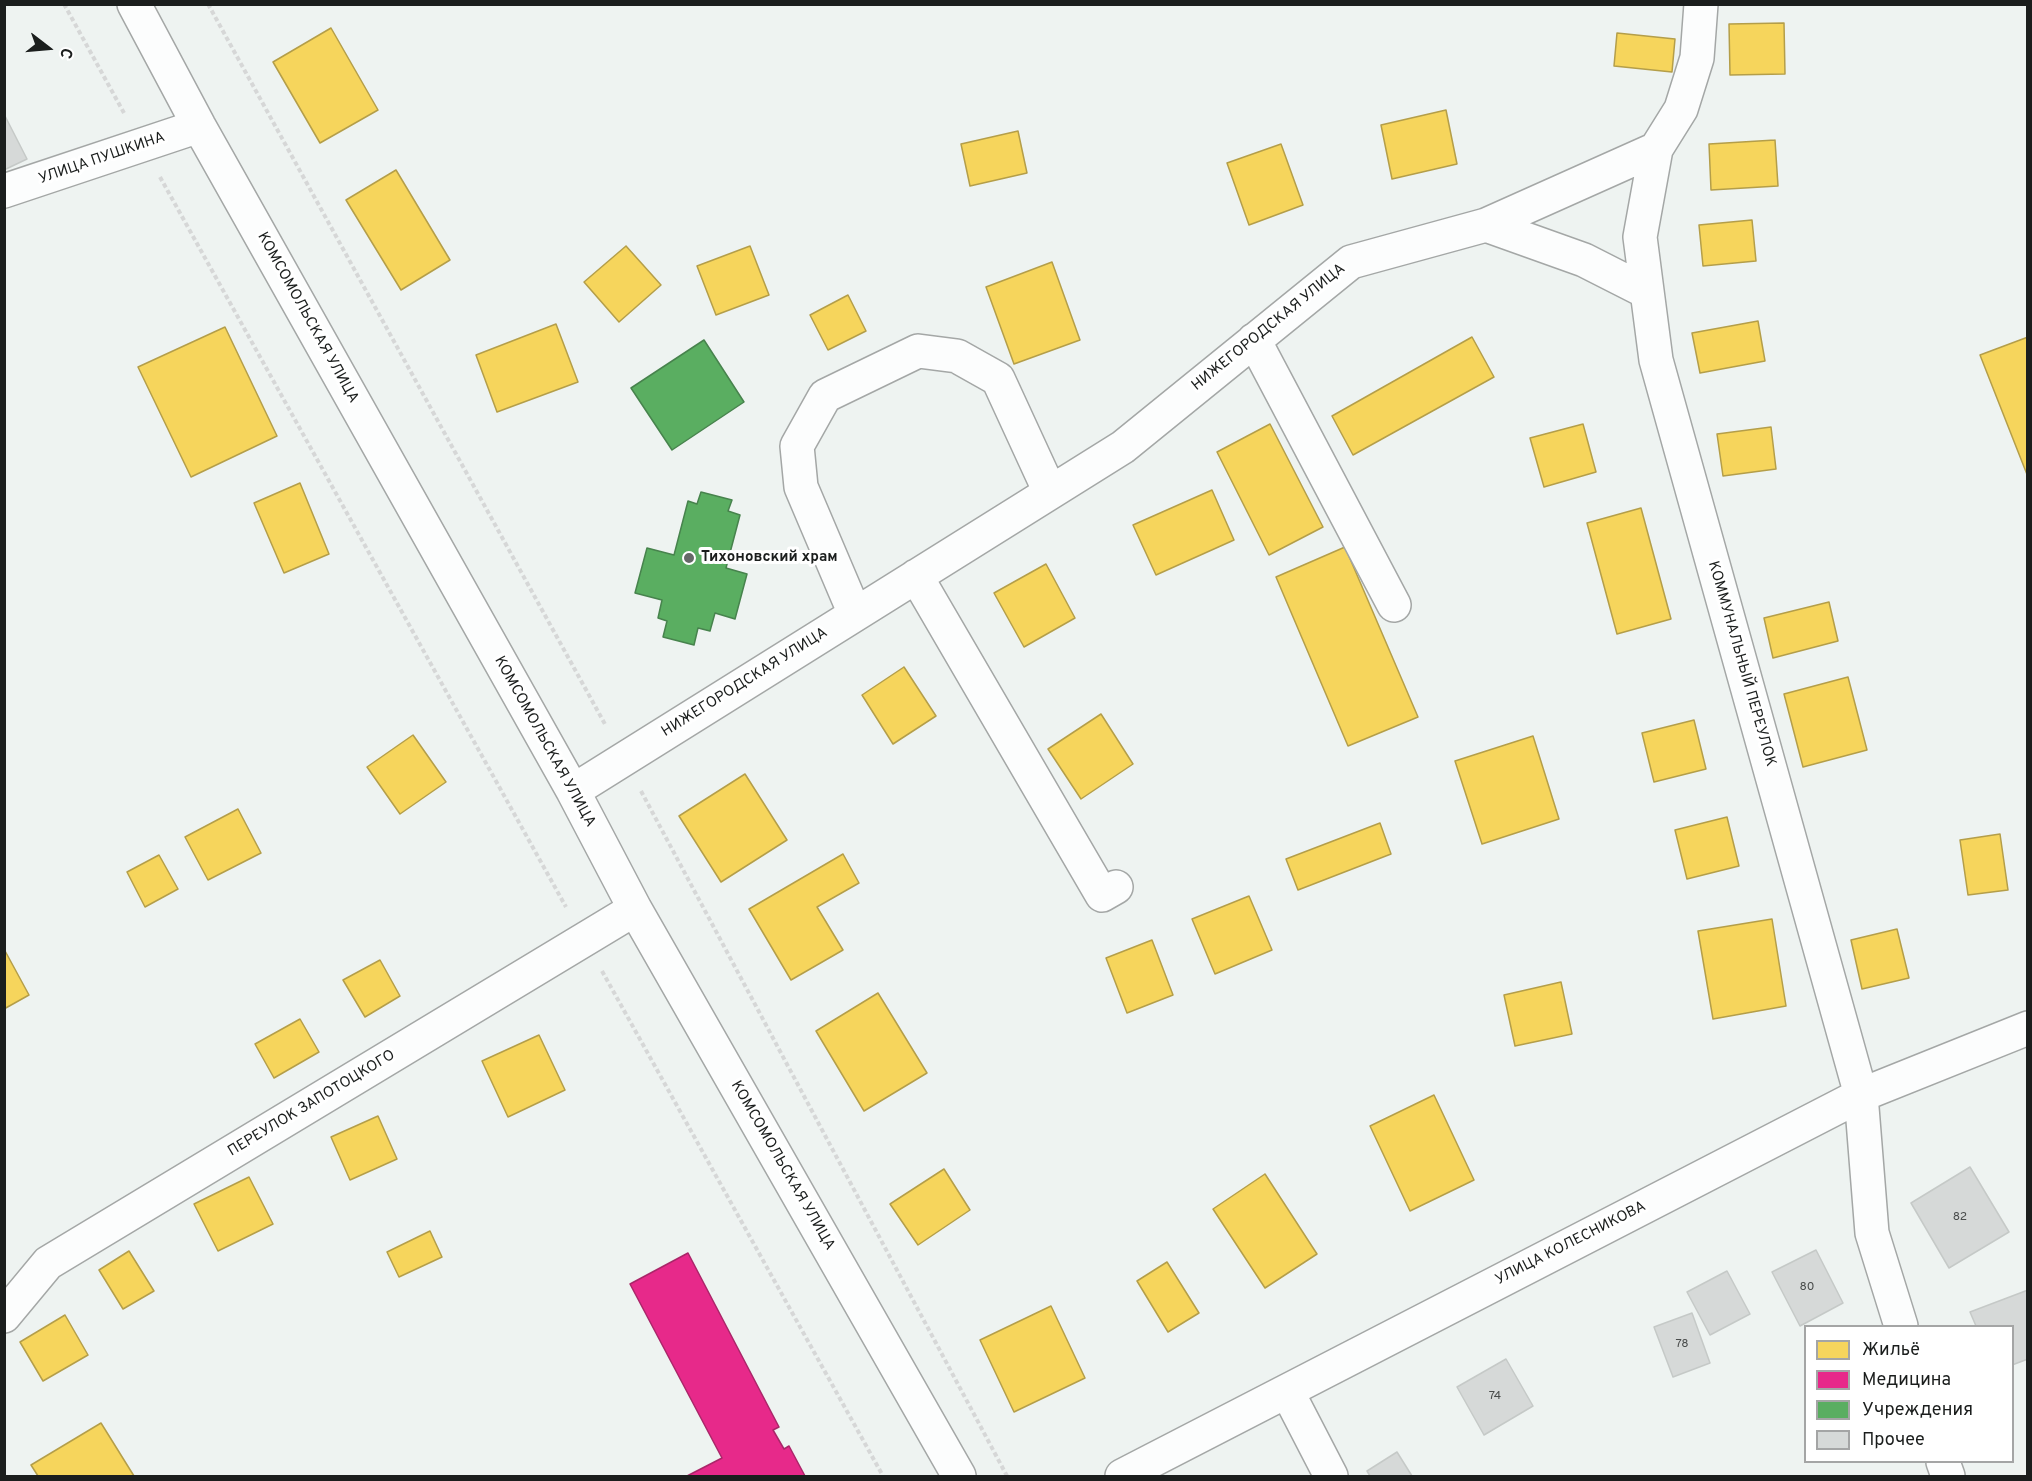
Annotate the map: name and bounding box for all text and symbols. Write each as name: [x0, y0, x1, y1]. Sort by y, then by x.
north arrow: [18, 18, 78, 78]
text: С: [54, 45, 76, 61]
street label: УЛИЦА ПУШКИНА: [37, 129, 167, 189]
street label: КОМСОМОЛЬСКАЯ УЛИЦА: [252, 229, 362, 407]
street label: НИЖЕГОРОДСКАЯ УЛИЦА: [1189, 261, 1349, 395]
place label: Тихоновский храм: [701, 549, 838, 567]
marker: Тихоновский храм: [682, 551, 696, 565]
street label: КОММУНАЛЬНЫЙ ПЕРЕУЛОК: [1703, 559, 1779, 769]
street label: НИЖЕГОРОДСКАЯ УЛИЦА: [659, 624, 831, 742]
street label: КОМСОМОЛЬСКАЯ УЛИЦА: [489, 653, 599, 831]
street label: ПЕРЕУЛОК ЗАПОТОЦКОГО: [225, 1047, 399, 1161]
street label: КОМСОМОЛЬСКАЯ УЛИЦА: [726, 1078, 838, 1254]
street label: УЛИЦА КОЛЕСНИКОВА: [1493, 1198, 1649, 1290]
house number: 82: [1953, 1211, 1967, 1225]
house number: 80: [1800, 1281, 1814, 1295]
legend: [1804, 1325, 2014, 1463]
house number: 78: [1675, 1338, 1689, 1352]
text: Жильё: [1862, 1339, 1920, 1362]
text: Медицина: [1862, 1369, 1951, 1392]
house number: 74: [1489, 1390, 1501, 1404]
text: Учреждения: [1862, 1399, 1973, 1422]
text: Прочее: [1862, 1429, 1925, 1452]

